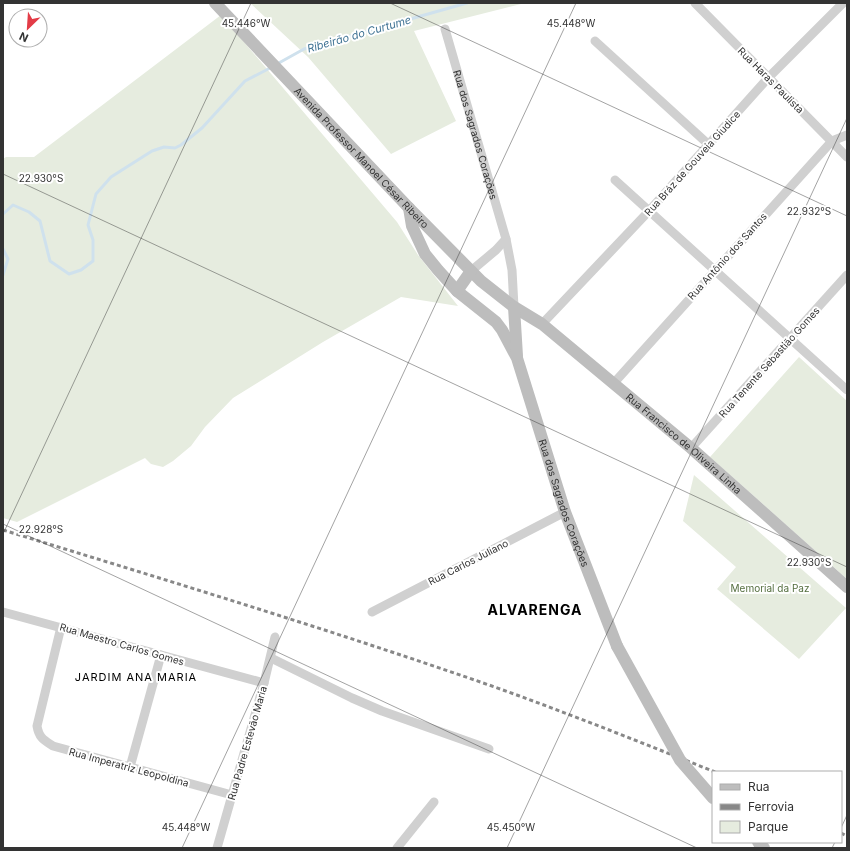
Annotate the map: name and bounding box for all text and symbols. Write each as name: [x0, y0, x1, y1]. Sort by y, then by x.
north arrow: [8, 8, 48, 48]
water label: Ribeirão do Curtume: [305, 12, 413, 56]
text: 45.446°W: [222, 17, 270, 29]
text: 45.448°W: [547, 17, 595, 29]
text: N: [17, 29, 31, 45]
street label: Rua Haras Paulista: [736, 45, 806, 115]
street label: Rua dos Sagrados Corações: [451, 68, 500, 201]
street label: Avenida Professor Manoel César Ribeiro: [292, 85, 431, 231]
street label: Rua Bráz de Gouveia Giudice: [642, 108, 742, 218]
text: 22.930°S: [19, 172, 63, 184]
text: 22.932°S: [787, 205, 831, 217]
street label: Rua Antônio dos Santos: [685, 210, 769, 302]
street label: Rua Tenente Sebastião Gomes: [716, 304, 822, 420]
street label: Rua Francisco de Oliveira Linha: [624, 391, 744, 496]
street label: Rua dos Sagrados Corações: [537, 438, 592, 568]
text: 22.928°S: [19, 523, 63, 535]
street label: Rua Carlos Juliano: [426, 537, 510, 587]
text: 22.930°S: [787, 556, 831, 568]
park label: Memorial da Paz: [731, 582, 809, 594]
district label: ALVARENGA: [488, 601, 582, 618]
street label: Rua Maestro Carlos Gomes: [58, 620, 186, 668]
district label: JARDIM ANA MARIA: [75, 670, 197, 684]
street label: Rua Padre Estevão Maria: [225, 685, 269, 801]
street label: Rua Imperatriz Leopoldina: [68, 745, 190, 789]
legend: [712, 771, 842, 843]
text: Rua: [748, 779, 770, 794]
text: Ferrovia: [748, 799, 794, 814]
text: Parque: [748, 819, 788, 834]
text: 45.448°W: [162, 821, 210, 833]
text: 45.450°W: [487, 821, 535, 833]

